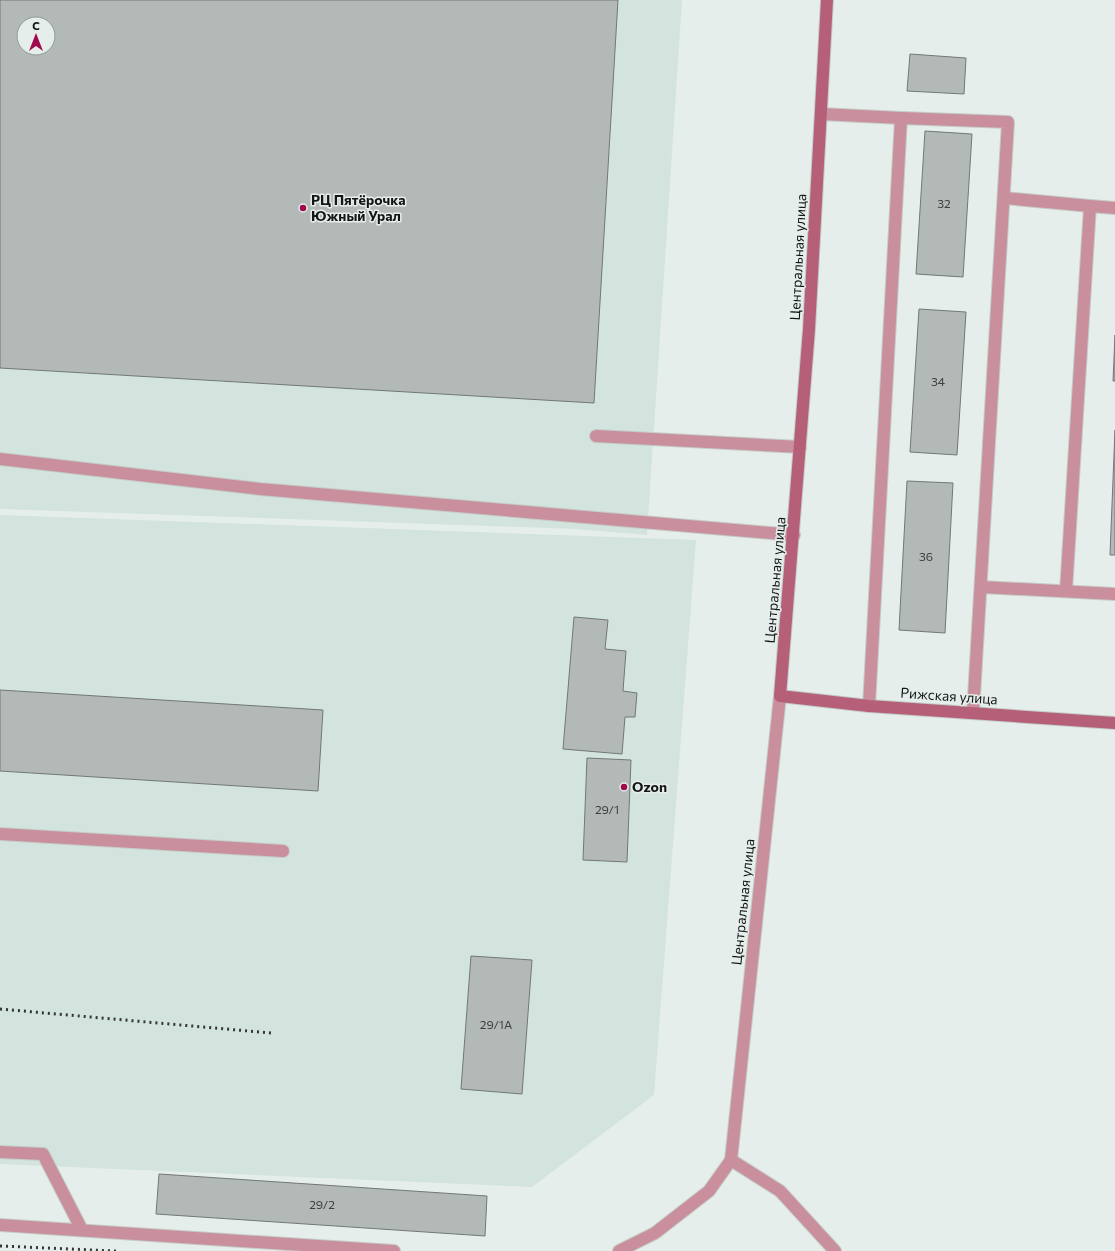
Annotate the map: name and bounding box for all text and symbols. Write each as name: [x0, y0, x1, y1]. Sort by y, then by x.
north arrow: [16, 16, 56, 56]
text: С: [32, 19, 40, 32]
place label: РЦ Пятёрочка Южный Урал: [311, 191, 406, 224]
street label: Центральная улица: [786, 193, 809, 321]
house number: 32: [937, 196, 951, 210]
marker: РЦ Пятёрочка Южный Урал: [298, 203, 308, 213]
house number: 34: [931, 374, 945, 388]
street label: Центральная улица: [761, 516, 789, 644]
house number: 36: [919, 549, 933, 563]
street label: Рижская улица: [900, 684, 998, 707]
place label: Ozon: [632, 778, 667, 795]
marker: Ozon: [619, 782, 629, 792]
house number: 29/1: [595, 802, 619, 816]
street label: Центральная улица: [727, 838, 758, 966]
house number: 29/1А: [480, 1017, 512, 1031]
house number: 29/2: [309, 1197, 335, 1211]

